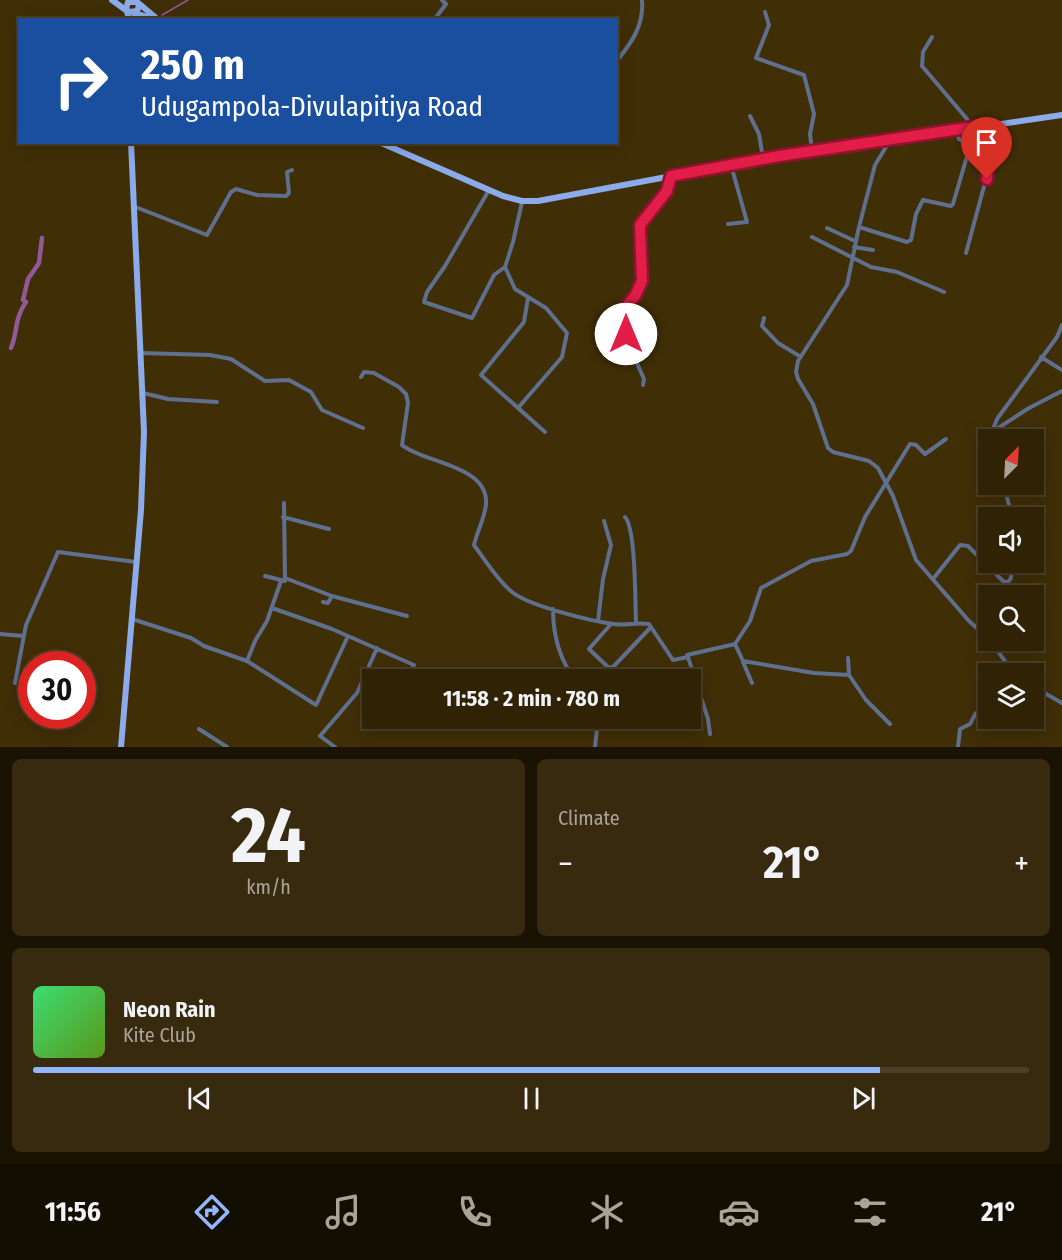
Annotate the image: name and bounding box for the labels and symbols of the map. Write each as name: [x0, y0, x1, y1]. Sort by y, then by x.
pin: [961, 117, 1012, 179]
position arrow: [594, 302, 658, 366]
north arrow: [978, 429, 1044, 495]
speed limit sign: 30: [18, 651, 96, 729]

